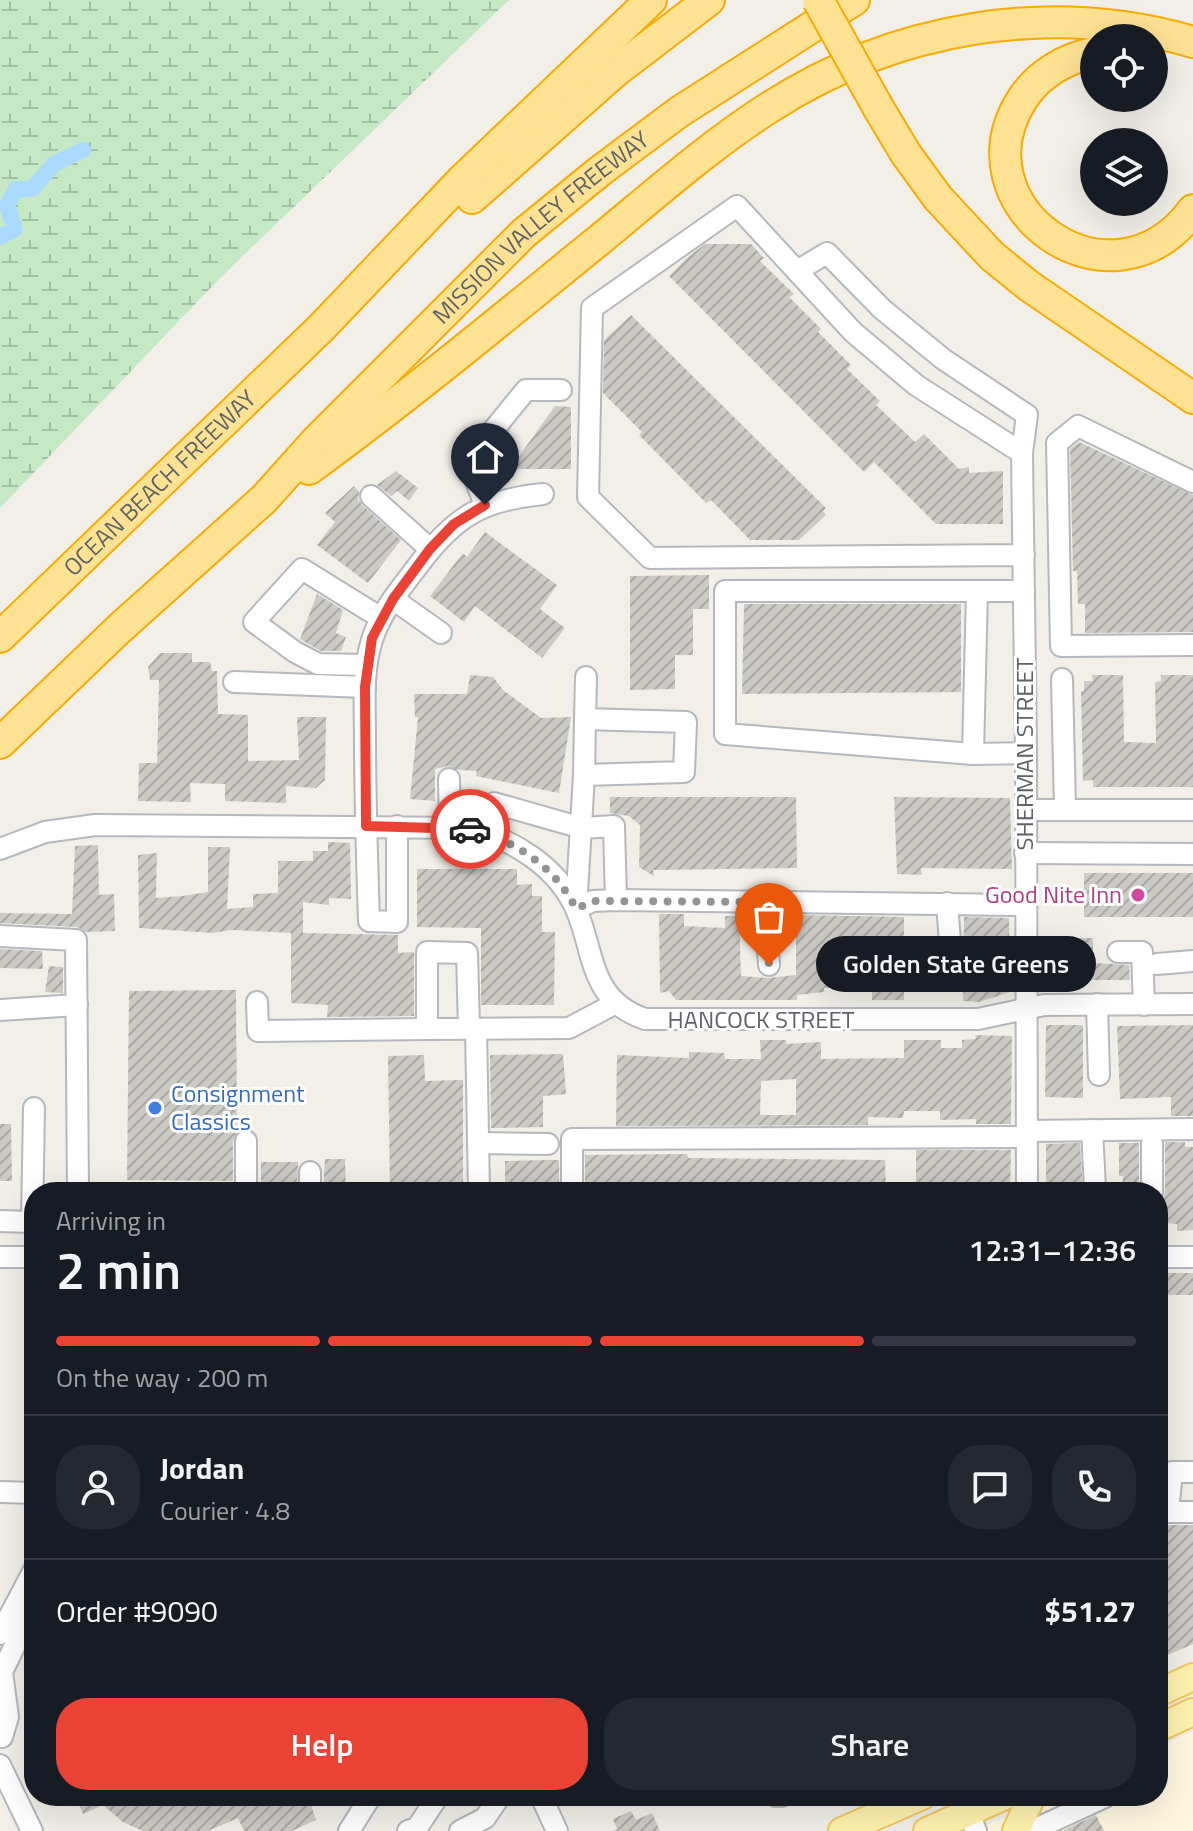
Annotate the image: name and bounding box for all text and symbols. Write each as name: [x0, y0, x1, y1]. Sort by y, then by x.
map controls: [1080, 24, 1168, 216]
button: locate: [1080, 24, 1168, 112]
street label: MISSION VALLEY FREEWAY: [424, 121, 656, 332]
button: layers: [1080, 128, 1168, 216]
street label: OCEAN BEACH FREEWAY: [55, 381, 264, 584]
pin: [451, 423, 519, 505]
icon: home: [463, 435, 507, 479]
street label: SHERMAN STREET: [1006, 657, 1042, 850]
courier: [430, 789, 510, 869]
icon: car: [448, 807, 492, 851]
place label: Good Nite Inn: [985, 876, 1122, 912]
pin: [735, 883, 803, 965]
marker: Good Nite Inn: [1129, 886, 1147, 904]
icon: bag: [747, 895, 791, 939]
callout: Golden State Greens: [817, 937, 1097, 993]
text: Golden State Greens: [843, 944, 1069, 983]
street label: HANCOCK STREET: [668, 1001, 855, 1037]
place label: Consignment Classics: [171, 1075, 305, 1139]
marker: Consignment Classics: [146, 1099, 164, 1117]
text: Arriving in: [56, 1201, 166, 1240]
text: 12:31–12:36: [969, 1227, 1136, 1273]
text: 2 min: [56, 1230, 181, 1309]
text: On the way · 200 m: [56, 1358, 268, 1397]
button: person: [56, 1445, 140, 1529]
text: Jordan: [160, 1445, 244, 1491]
button: chat: [948, 1445, 1032, 1529]
button: phone: [1052, 1445, 1136, 1529]
text: Courier · 4.8: [160, 1491, 290, 1530]
text: Order #9090: [56, 1588, 218, 1634]
text: $51.27: [1044, 1588, 1136, 1634]
button: Help: [56, 1698, 588, 1790]
button: Share: [604, 1698, 1136, 1790]

